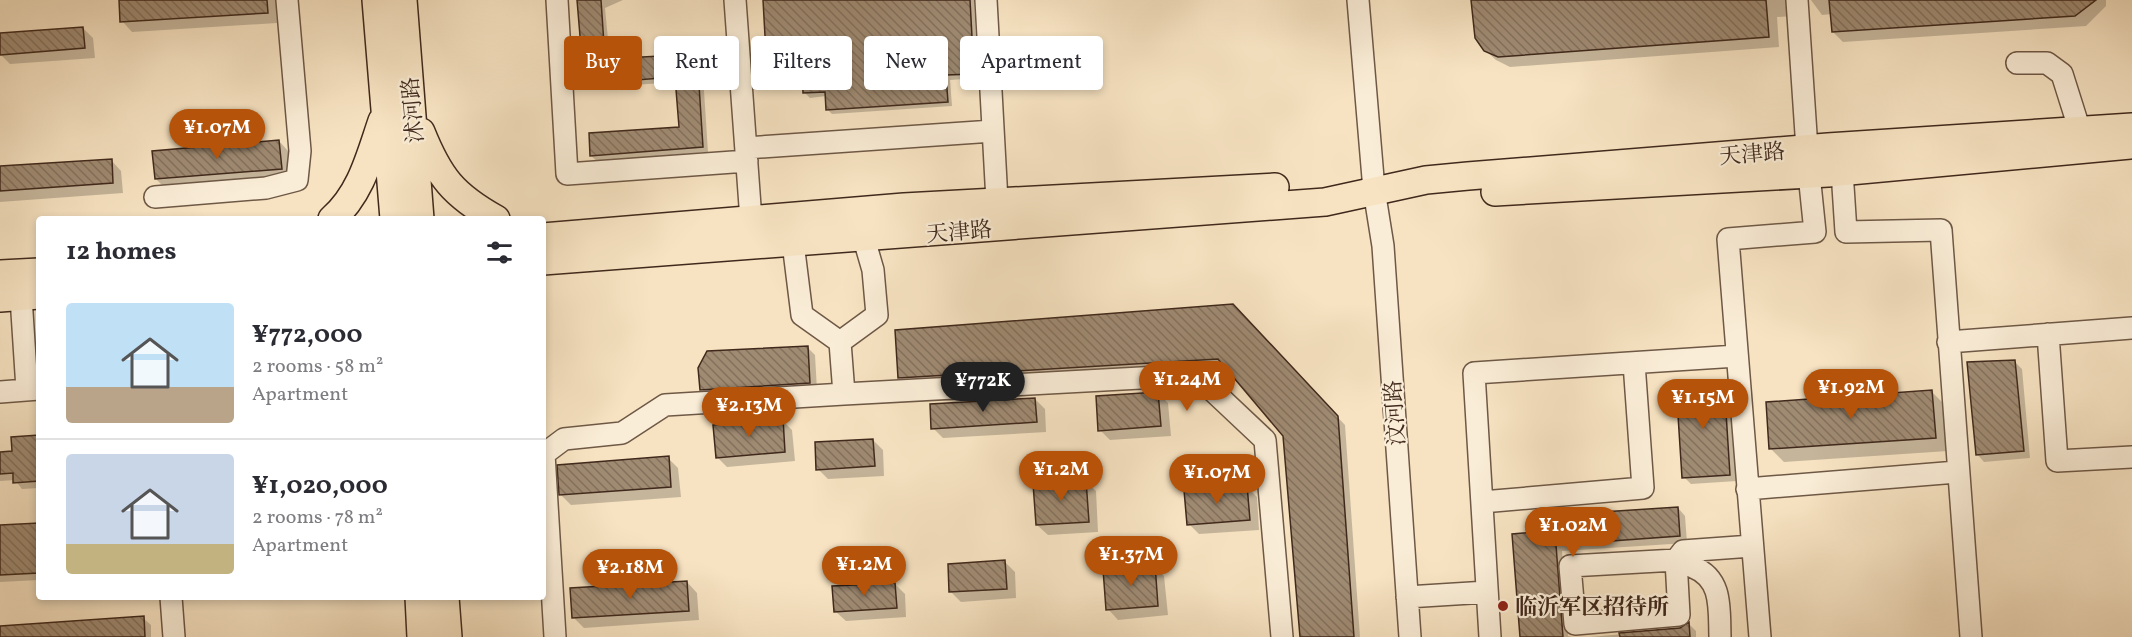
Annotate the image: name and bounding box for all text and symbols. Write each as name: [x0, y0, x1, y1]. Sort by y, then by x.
chip: Buy: [564, 36, 642, 90]
chip: Rent: [654, 36, 739, 90]
chip: Filters: [751, 36, 852, 90]
chip: New: [864, 36, 948, 90]
chip: Apartment: [960, 36, 1103, 90]
street label: 沭河路: [396, 76, 433, 144]
pin: ¥1.07M: [168, 109, 266, 160]
text: ¥1.07M: [183, 114, 251, 142]
street label: 天津路: [1718, 137, 1786, 174]
street label: 天津路: [925, 215, 993, 252]
text: 12 homes: [66, 234, 177, 270]
icon: filters: [483, 236, 516, 269]
text: ¥772,000: [252, 317, 363, 353]
icon: home: [114, 327, 186, 399]
text: 2 rooms · 58 m²: [252, 353, 383, 381]
pin: ¥1.24M: [1138, 361, 1236, 412]
pin: ¥772K: [941, 362, 1025, 413]
text: ¥1.24M: [1153, 366, 1221, 394]
text: ¥772K: [955, 367, 1011, 395]
pin: ¥1.92M: [1802, 369, 1900, 420]
text: ¥1.92M: [1817, 374, 1885, 402]
street label: 汶河路: [1379, 379, 1414, 447]
pin: ¥1.15M: [1654, 379, 1752, 430]
text: Apartment: [252, 381, 348, 409]
text: ¥1.15M: [1671, 384, 1735, 412]
pin: ¥2.13M: [700, 387, 798, 438]
text: ¥2.13M: [716, 392, 782, 420]
pin: ¥1.2M: [1019, 451, 1103, 502]
pin: ¥1.07M: [1168, 454, 1266, 505]
text: ¥1.2M: [1033, 456, 1089, 484]
text: ¥1.07M: [1183, 459, 1251, 487]
text: ¥1,020,000: [252, 468, 388, 504]
icon: home: [114, 478, 186, 550]
text: 2 rooms · 78 m²: [252, 504, 383, 532]
pin: ¥1.02M: [1524, 507, 1622, 558]
text: ¥1.02M: [1539, 512, 1607, 540]
text: Apartment: [252, 532, 348, 560]
pin: ¥1.37M: [1082, 536, 1180, 587]
text: ¥1.37M: [1098, 541, 1164, 569]
pin: ¥1.2M: [822, 546, 906, 597]
pin: ¥2.18M: [581, 549, 679, 600]
text: ¥1.2M: [836, 551, 892, 579]
text: ¥2.18M: [597, 554, 663, 582]
place label: 临沂军区招待所: [1515, 593, 1669, 624]
marker: 临沂军区招待所: [1496, 599, 1510, 613]

